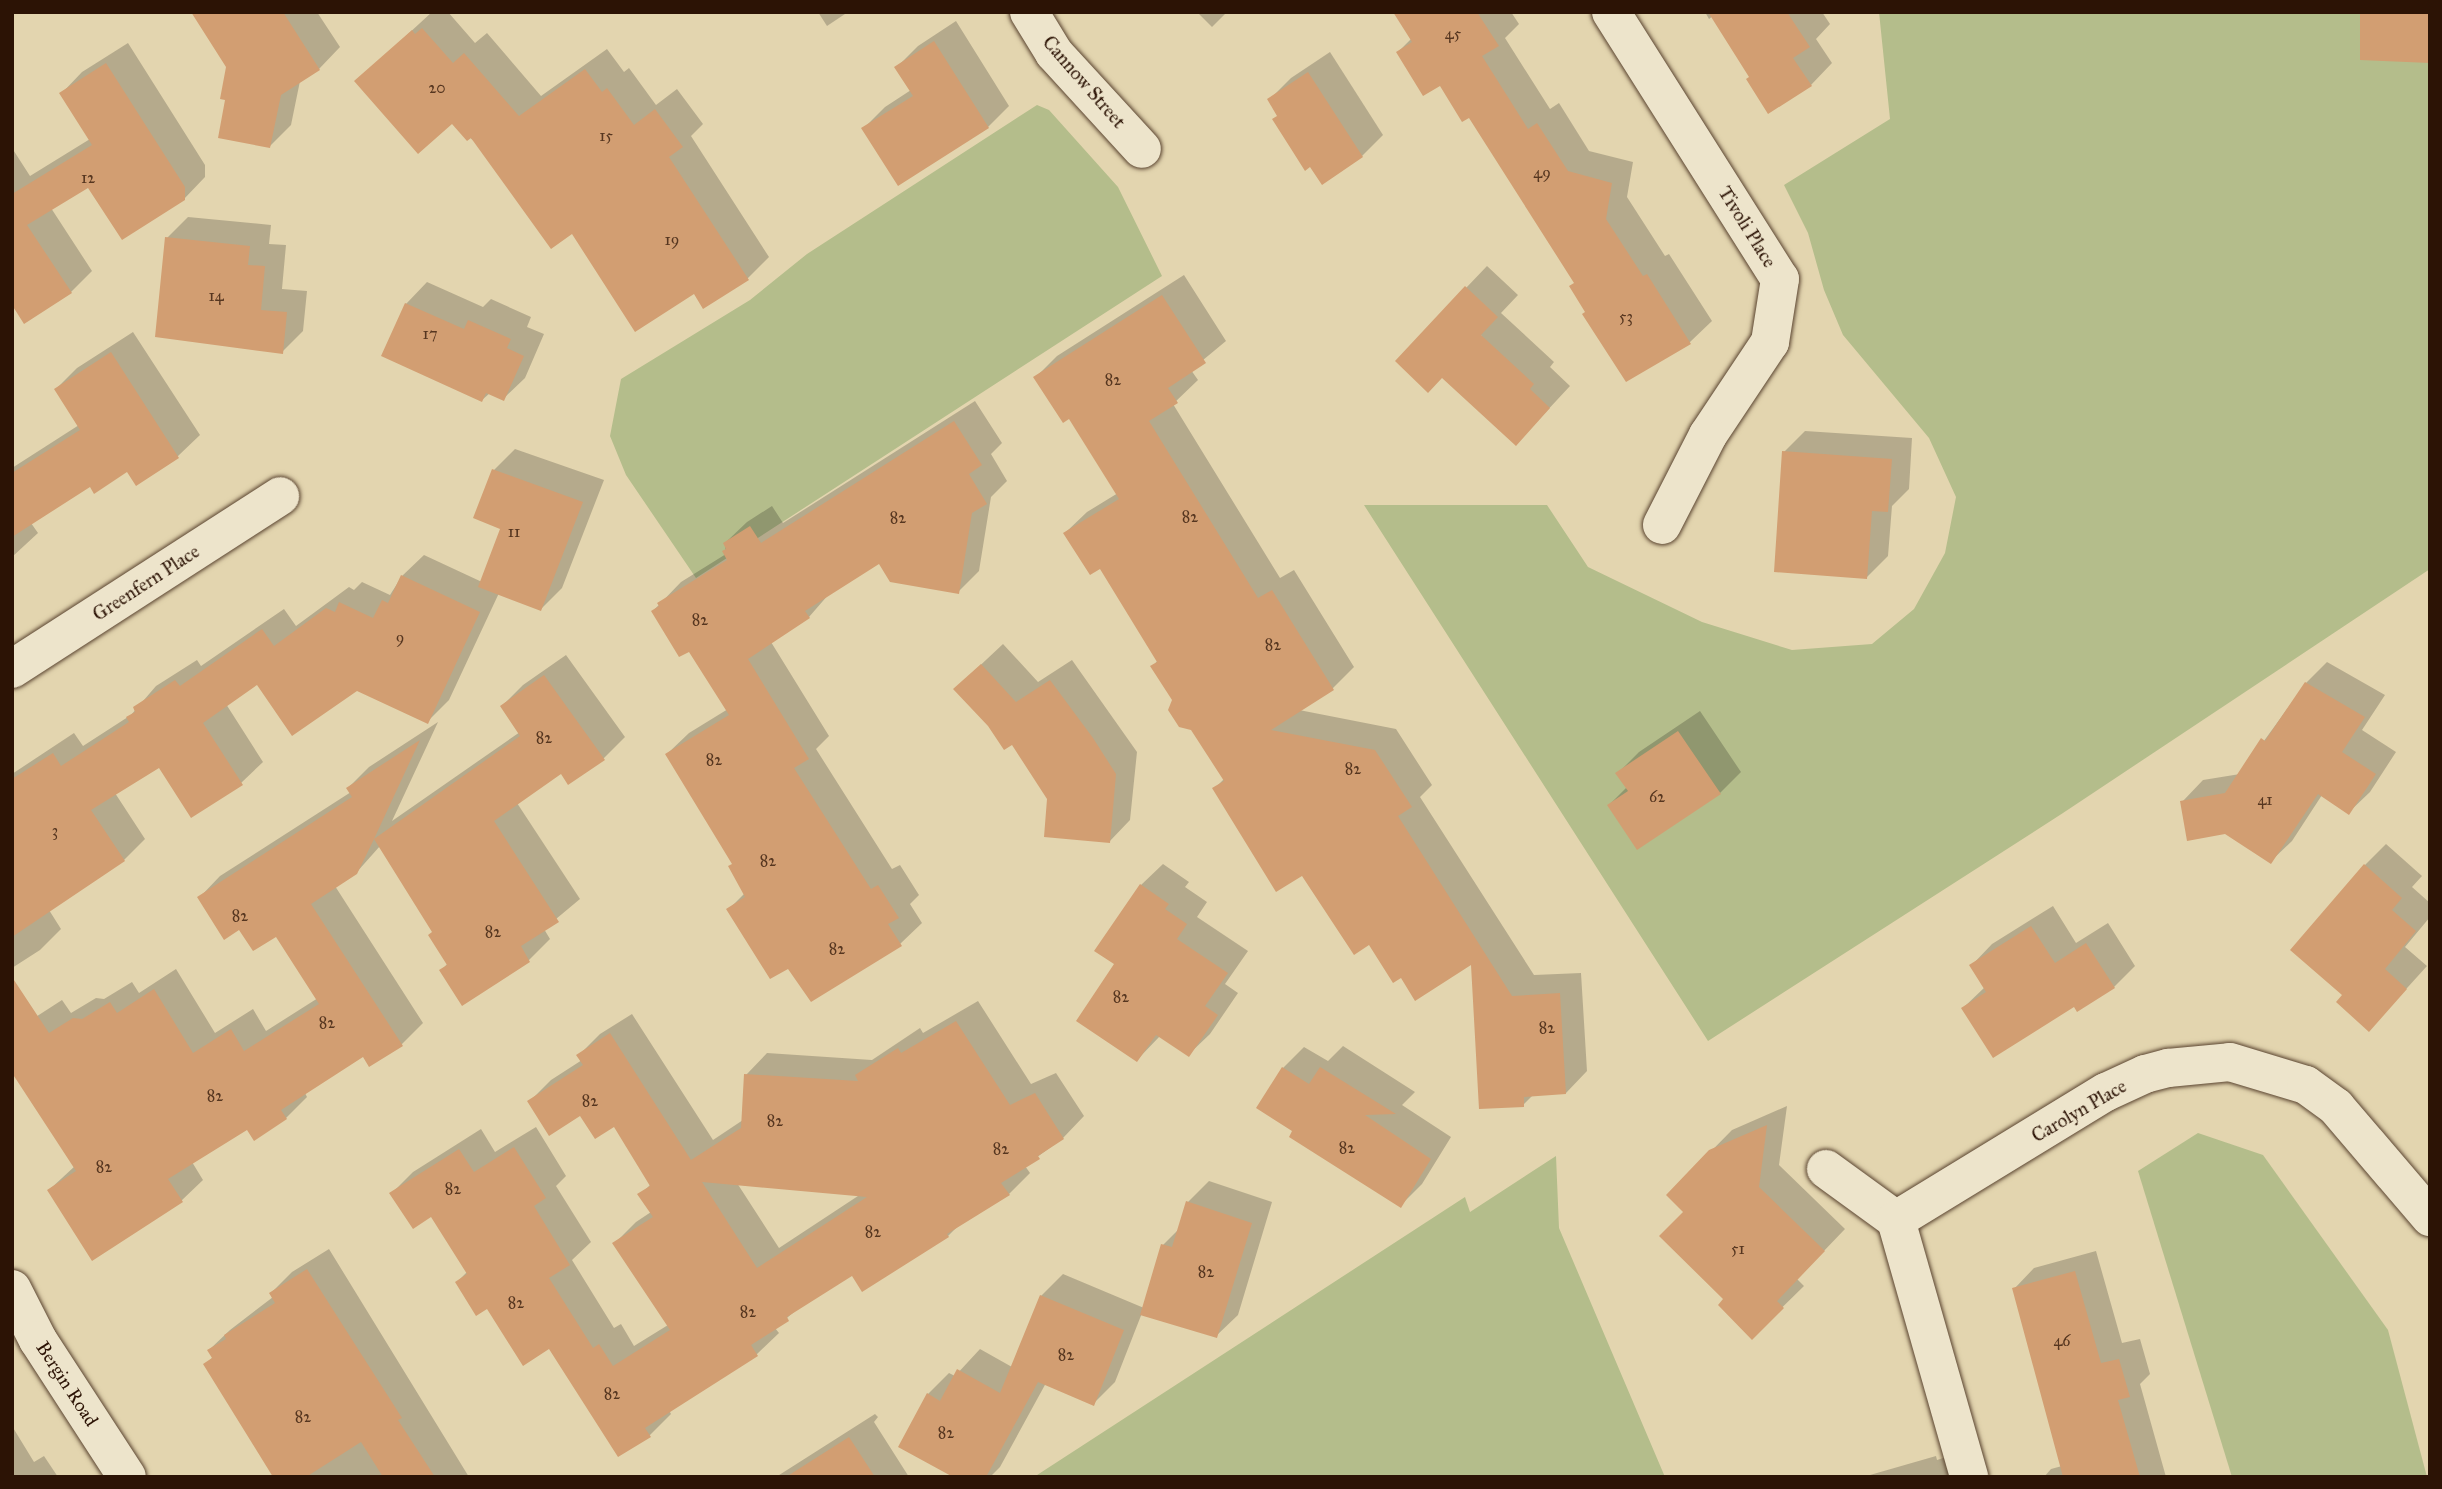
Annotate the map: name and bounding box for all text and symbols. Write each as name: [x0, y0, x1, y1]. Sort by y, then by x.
house number: 45: [1445, 24, 1461, 44]
street label: Cannow Street: [1038, 31, 1130, 133]
house number: 20: [428, 78, 446, 98]
house number: 15: [599, 126, 613, 146]
house number: 49: [1533, 163, 1551, 183]
house number: 12: [81, 168, 95, 188]
street label: Tivoli Place: [1713, 182, 1781, 272]
house number: 19: [665, 230, 679, 250]
house number: 14: [208, 286, 224, 306]
house number: 53: [1619, 307, 1633, 327]
house number: 17: [423, 324, 437, 344]
house number: 82: [1105, 370, 1121, 390]
house number: 82: [1182, 507, 1198, 527]
house number: 82: [890, 508, 906, 528]
house number: 11: [508, 522, 520, 542]
street label: Greenfern Place: [88, 540, 204, 626]
house number: 82: [692, 610, 708, 630]
house number: 9: [396, 628, 404, 648]
house number: 82: [1265, 635, 1281, 655]
house number: 82: [536, 728, 552, 748]
house number: 82: [706, 750, 722, 770]
house number: 82: [1345, 759, 1361, 779]
house number: 62: [1649, 787, 1665, 807]
house number: 41: [2257, 790, 2273, 810]
house number: 3: [52, 821, 58, 841]
house number: 82: [760, 851, 776, 871]
house number: 82: [232, 906, 248, 926]
house number: 82: [485, 922, 501, 942]
house number: 82: [829, 939, 845, 959]
house number: 82: [1113, 987, 1129, 1007]
house number: 82: [319, 1013, 335, 1033]
house number: 82: [1539, 1018, 1555, 1038]
street label: Carolyn Place: [2028, 1075, 2130, 1147]
house number: 82: [207, 1086, 223, 1106]
house number: 82: [582, 1091, 598, 1111]
house number: 82: [767, 1111, 783, 1131]
house number: 82: [1339, 1138, 1355, 1158]
house number: 82: [993, 1139, 1009, 1159]
house number: 82: [96, 1157, 112, 1177]
house number: 82: [445, 1179, 461, 1199]
house number: 82: [865, 1222, 881, 1242]
house number: 51: [1731, 1239, 1745, 1259]
house number: 82: [1198, 1262, 1214, 1282]
house number: 82: [508, 1293, 524, 1313]
house number: 82: [740, 1302, 756, 1322]
house number: 46: [2053, 1331, 2071, 1351]
street label: Bergin Road: [31, 1337, 103, 1431]
house number: 82: [1058, 1345, 1074, 1365]
house number: 82: [604, 1384, 620, 1404]
house number: 82: [295, 1407, 311, 1427]
house number: 82: [938, 1423, 954, 1443]

